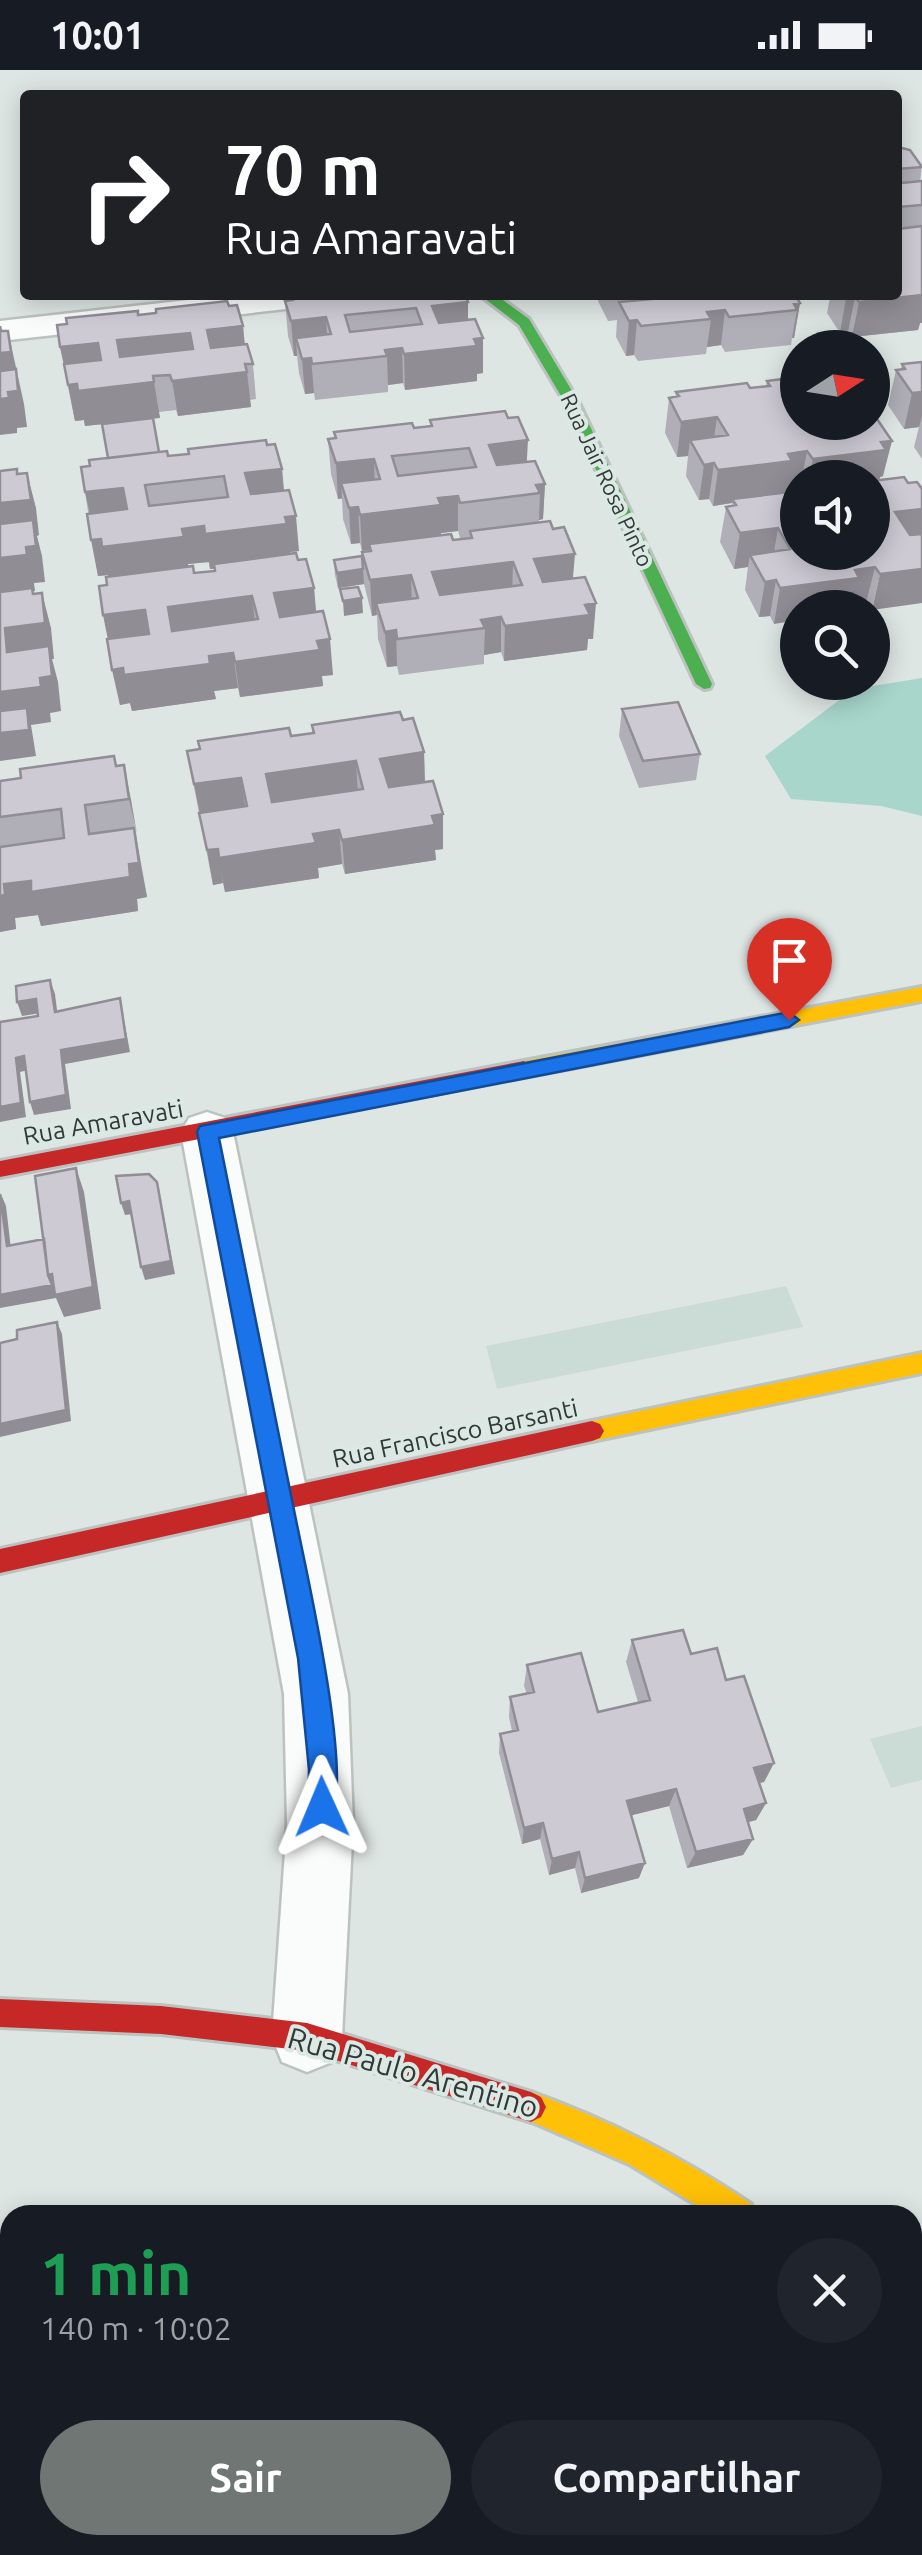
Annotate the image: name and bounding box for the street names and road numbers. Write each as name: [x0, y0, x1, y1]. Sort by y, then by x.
street label: Rua Jair Rosa Pinto: [556, 389, 659, 570]
street label: Rua Amaravati: [21, 1094, 185, 1150]
street label: Rua Francisco Barsanti: [330, 1393, 580, 1473]
street label: Rua Paulo Arentino: [284, 2020, 542, 2124]

